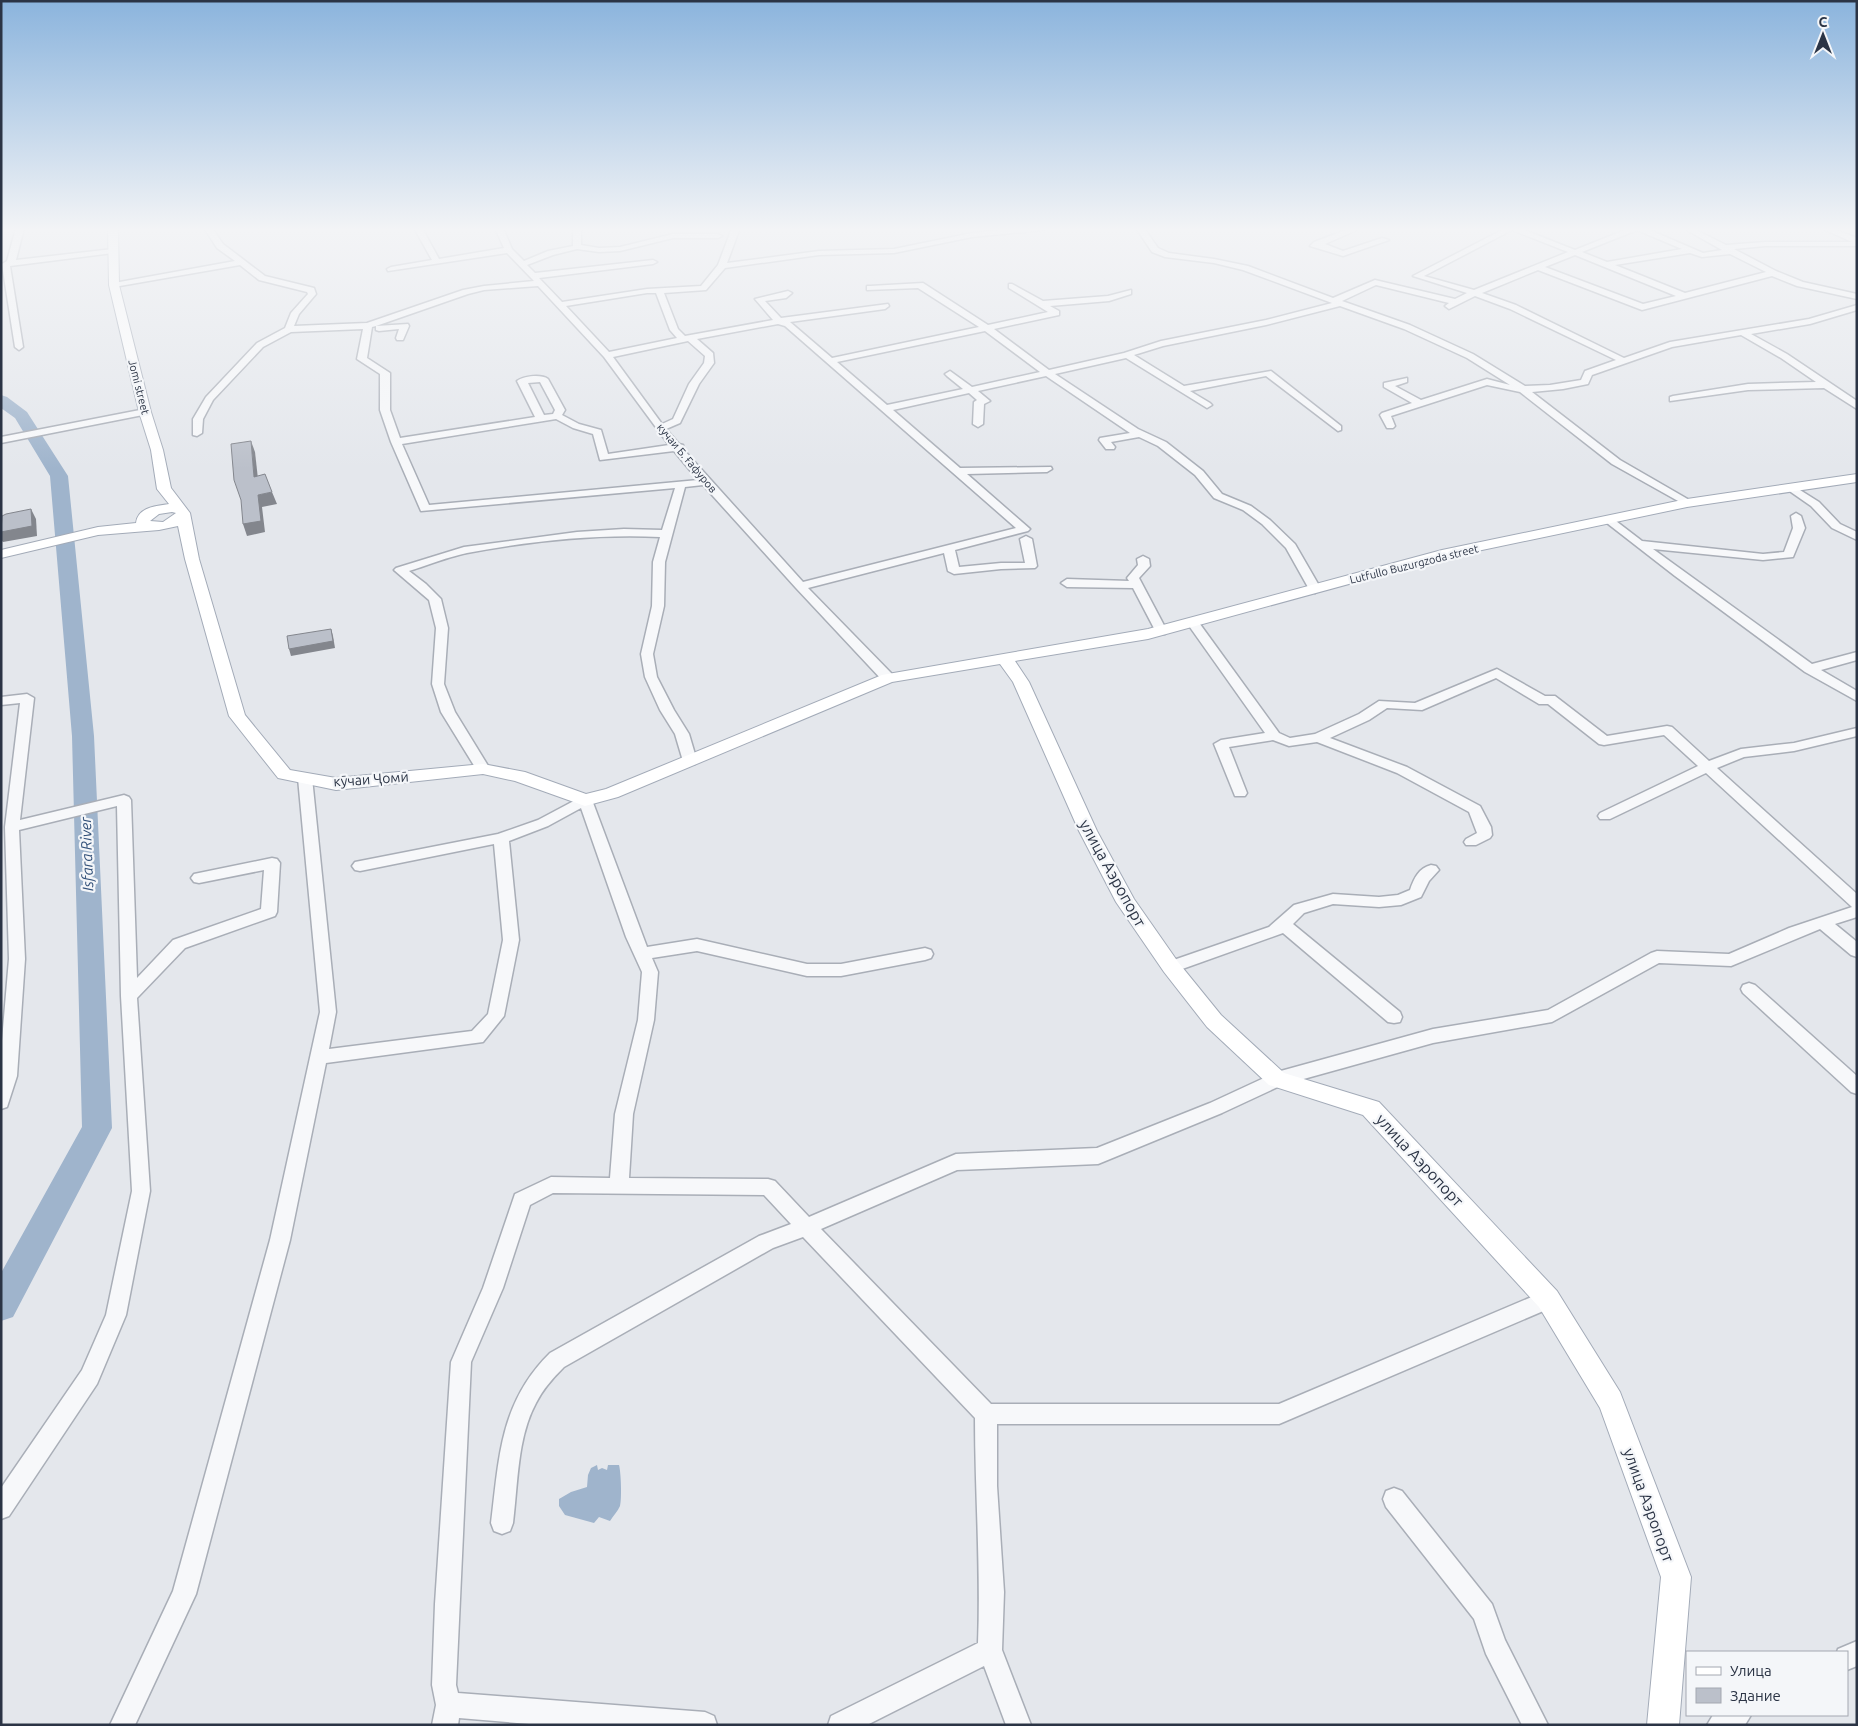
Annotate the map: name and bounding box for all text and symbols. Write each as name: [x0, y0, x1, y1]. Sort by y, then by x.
north arrow: [1798, 10, 1848, 60]
text: С: [1819, 14, 1828, 30]
street label: Jomi street: [126, 358, 152, 416]
street label: кучаи Б. Ғафуров: [655, 421, 719, 495]
street label: Lutfullo Buzurgzoda street: [1348, 542, 1480, 586]
street label: кӯчаи Ҷомӣ: [333, 768, 409, 790]
water label: Isfara River: [77, 815, 96, 891]
street label: улица Аэропорт: [1076, 816, 1150, 930]
street label: улица Аэропорт: [1373, 1110, 1467, 1210]
street label: улица Аэропорт: [1620, 1446, 1678, 1564]
legend: [1686, 1651, 1848, 1716]
text: Улица: [1730, 1662, 1772, 1679]
text: Здание: [1730, 1687, 1781, 1704]

